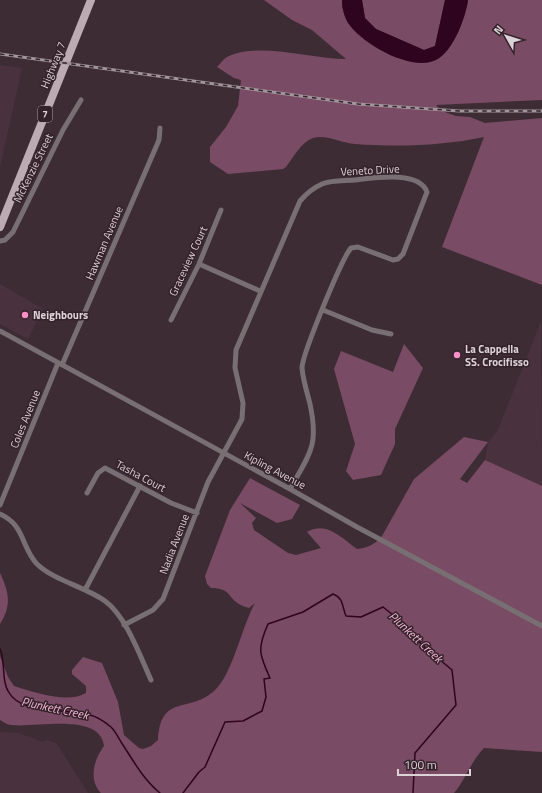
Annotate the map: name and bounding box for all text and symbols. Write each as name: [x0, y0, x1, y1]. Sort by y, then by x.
north arrow: [486, 16, 526, 56]
text: N: [490, 22, 507, 38]
street label: Highway 7: [36, 39, 70, 91]
road number: 7: [38, 106, 52, 122]
street label: McKenzie Street: [9, 131, 57, 205]
street label: Veneto Drive: [340, 160, 400, 180]
street label: Hawman Avenue: [81, 203, 127, 282]
street label: Graceview Court: [165, 223, 211, 299]
place label: Neighbours: [33, 307, 88, 323]
marker: Neighbours: [20, 310, 30, 320]
place label: La Cappella SS. Crocifisso: [465, 341, 529, 370]
marker: La Cappella SS. Crocifisso: [452, 350, 462, 360]
street label: Coles Avenue: [6, 387, 44, 451]
street label: Kipling Avenue: [241, 447, 309, 493]
street label: Tasha Court: [113, 456, 169, 496]
street label: Nadia Avenue: [155, 511, 193, 577]
water label: Plunkett Creek: [385, 607, 449, 668]
water label: Plunkett Creek: [20, 692, 92, 725]
scale bar: [398, 751, 470, 777]
text: 100 m: [404, 755, 437, 774]

